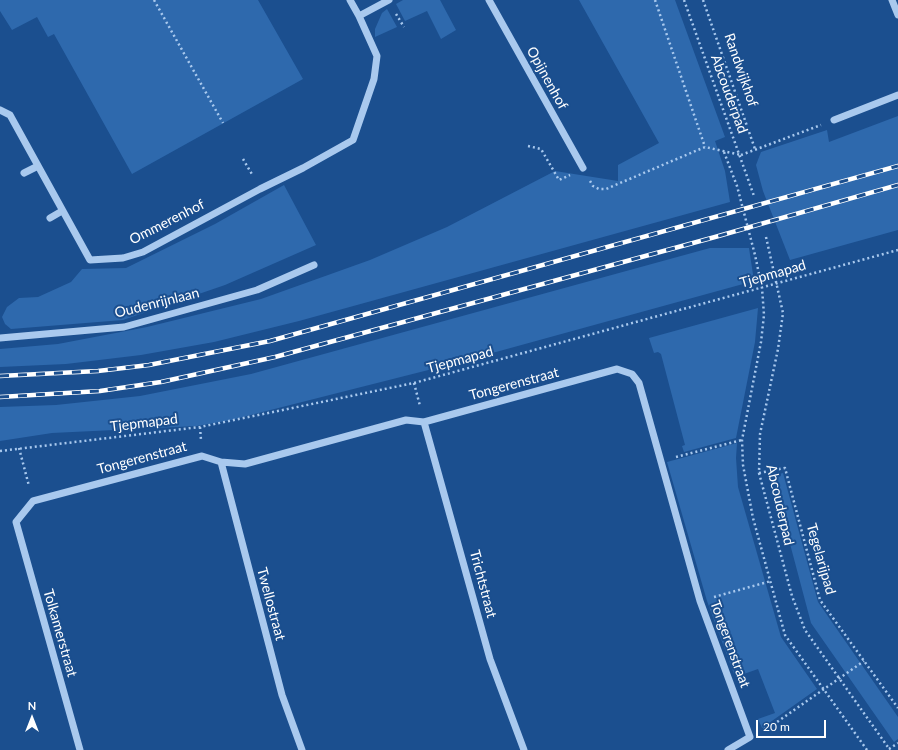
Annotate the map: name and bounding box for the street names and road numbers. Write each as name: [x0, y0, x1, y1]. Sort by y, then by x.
street label: Randwijkhof: [721, 31, 761, 109]
street label: Opijnenhof: [523, 44, 571, 112]
street label: Abcouderpad: [707, 52, 751, 136]
street label: Ommerenhof: [127, 196, 207, 248]
street label: Tjepmapad: [738, 257, 808, 291]
street label: Oudenrijnlaan: [113, 284, 201, 322]
street label: Tjepmapad: [425, 343, 495, 377]
street label: Tongerenstraat: [467, 364, 561, 404]
street label: Tjepmapad: [109, 411, 179, 435]
street label: Tongerenstraat: [95, 438, 189, 478]
street label: Abcouderpad: [763, 463, 797, 547]
street label: Tegelarijpad: [803, 521, 839, 597]
street label: Trichtstraat: [466, 548, 500, 620]
street label: Twellostraat: [253, 566, 289, 642]
street label: Tolkamerstraat: [39, 587, 81, 679]
street label: Tongerenstraat: [706, 598, 754, 690]

